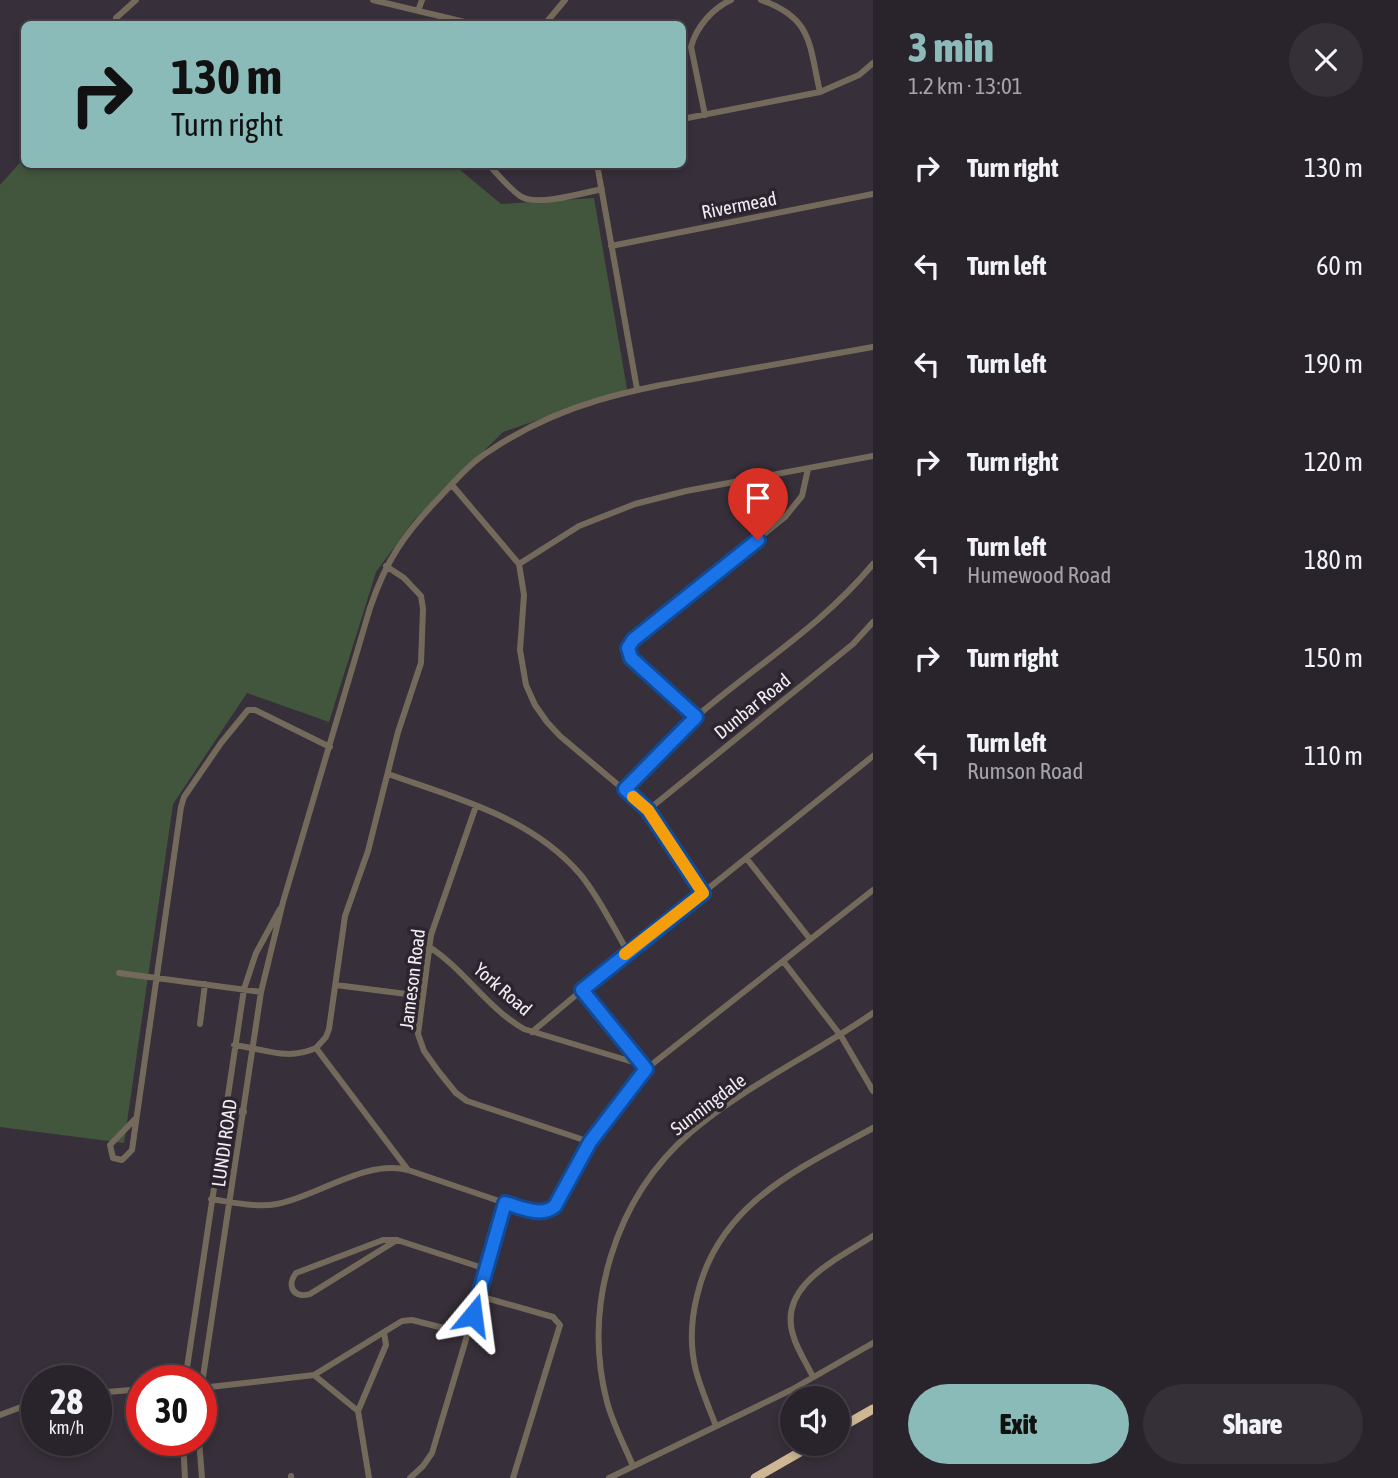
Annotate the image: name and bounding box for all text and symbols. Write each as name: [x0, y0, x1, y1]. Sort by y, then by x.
text: 3 min: [908, 23, 994, 71]
button: close: [1289, 23, 1363, 97]
text: 130 m: [171, 48, 282, 104]
icon: right: [56, 49, 147, 140]
text: 1.2 km · 13:01: [908, 73, 1023, 99]
text: Turn right: [171, 106, 284, 143]
icon: right: [908, 149, 946, 187]
text: Turn right: [967, 153, 1058, 183]
text: 130 m: [1304, 153, 1363, 183]
street label: Rivermead: [700, 187, 778, 223]
icon: left: [908, 247, 946, 285]
text: Turn left: [967, 251, 1047, 281]
text: 60 m: [1316, 251, 1363, 281]
icon: left: [908, 345, 946, 383]
text: Turn left: [967, 349, 1047, 379]
text: 190 m: [1304, 349, 1363, 379]
icon: right: [908, 443, 946, 481]
text: Turn right: [967, 447, 1058, 477]
text: 120 m: [1304, 447, 1363, 477]
pin: [728, 468, 788, 540]
icon: arrive: [739, 479, 777, 517]
text: Turn left: [967, 532, 1047, 562]
icon: left: [908, 541, 946, 579]
text: 180 m: [1304, 545, 1363, 575]
text: Humewood Road: [967, 562, 1111, 588]
icon: right: [908, 639, 946, 677]
text: Turn right: [967, 643, 1058, 673]
text: 150 m: [1304, 643, 1363, 673]
street label: Dunbar Road: [710, 669, 794, 743]
text: Turn left: [967, 728, 1047, 758]
icon: left: [908, 737, 946, 775]
text: 110 m: [1304, 741, 1363, 771]
text: Rumson Road: [967, 758, 1083, 784]
street label: Jameson Road: [395, 928, 429, 1030]
street label: York Road: [470, 958, 536, 1020]
street label: Sunningdale: [666, 1069, 750, 1139]
street label: LUNDI ROAD: [207, 1098, 241, 1188]
position arrow: [436, 1278, 510, 1352]
speed limit sign: 30: [126, 1365, 217, 1456]
text: 28: [50, 1381, 83, 1421]
button: Exit: [908, 1384, 1129, 1464]
button: Share: [1143, 1384, 1363, 1464]
map controls: [780, 1386, 850, 1456]
button: sound: [780, 1386, 850, 1456]
text: km/h: [49, 1417, 84, 1438]

